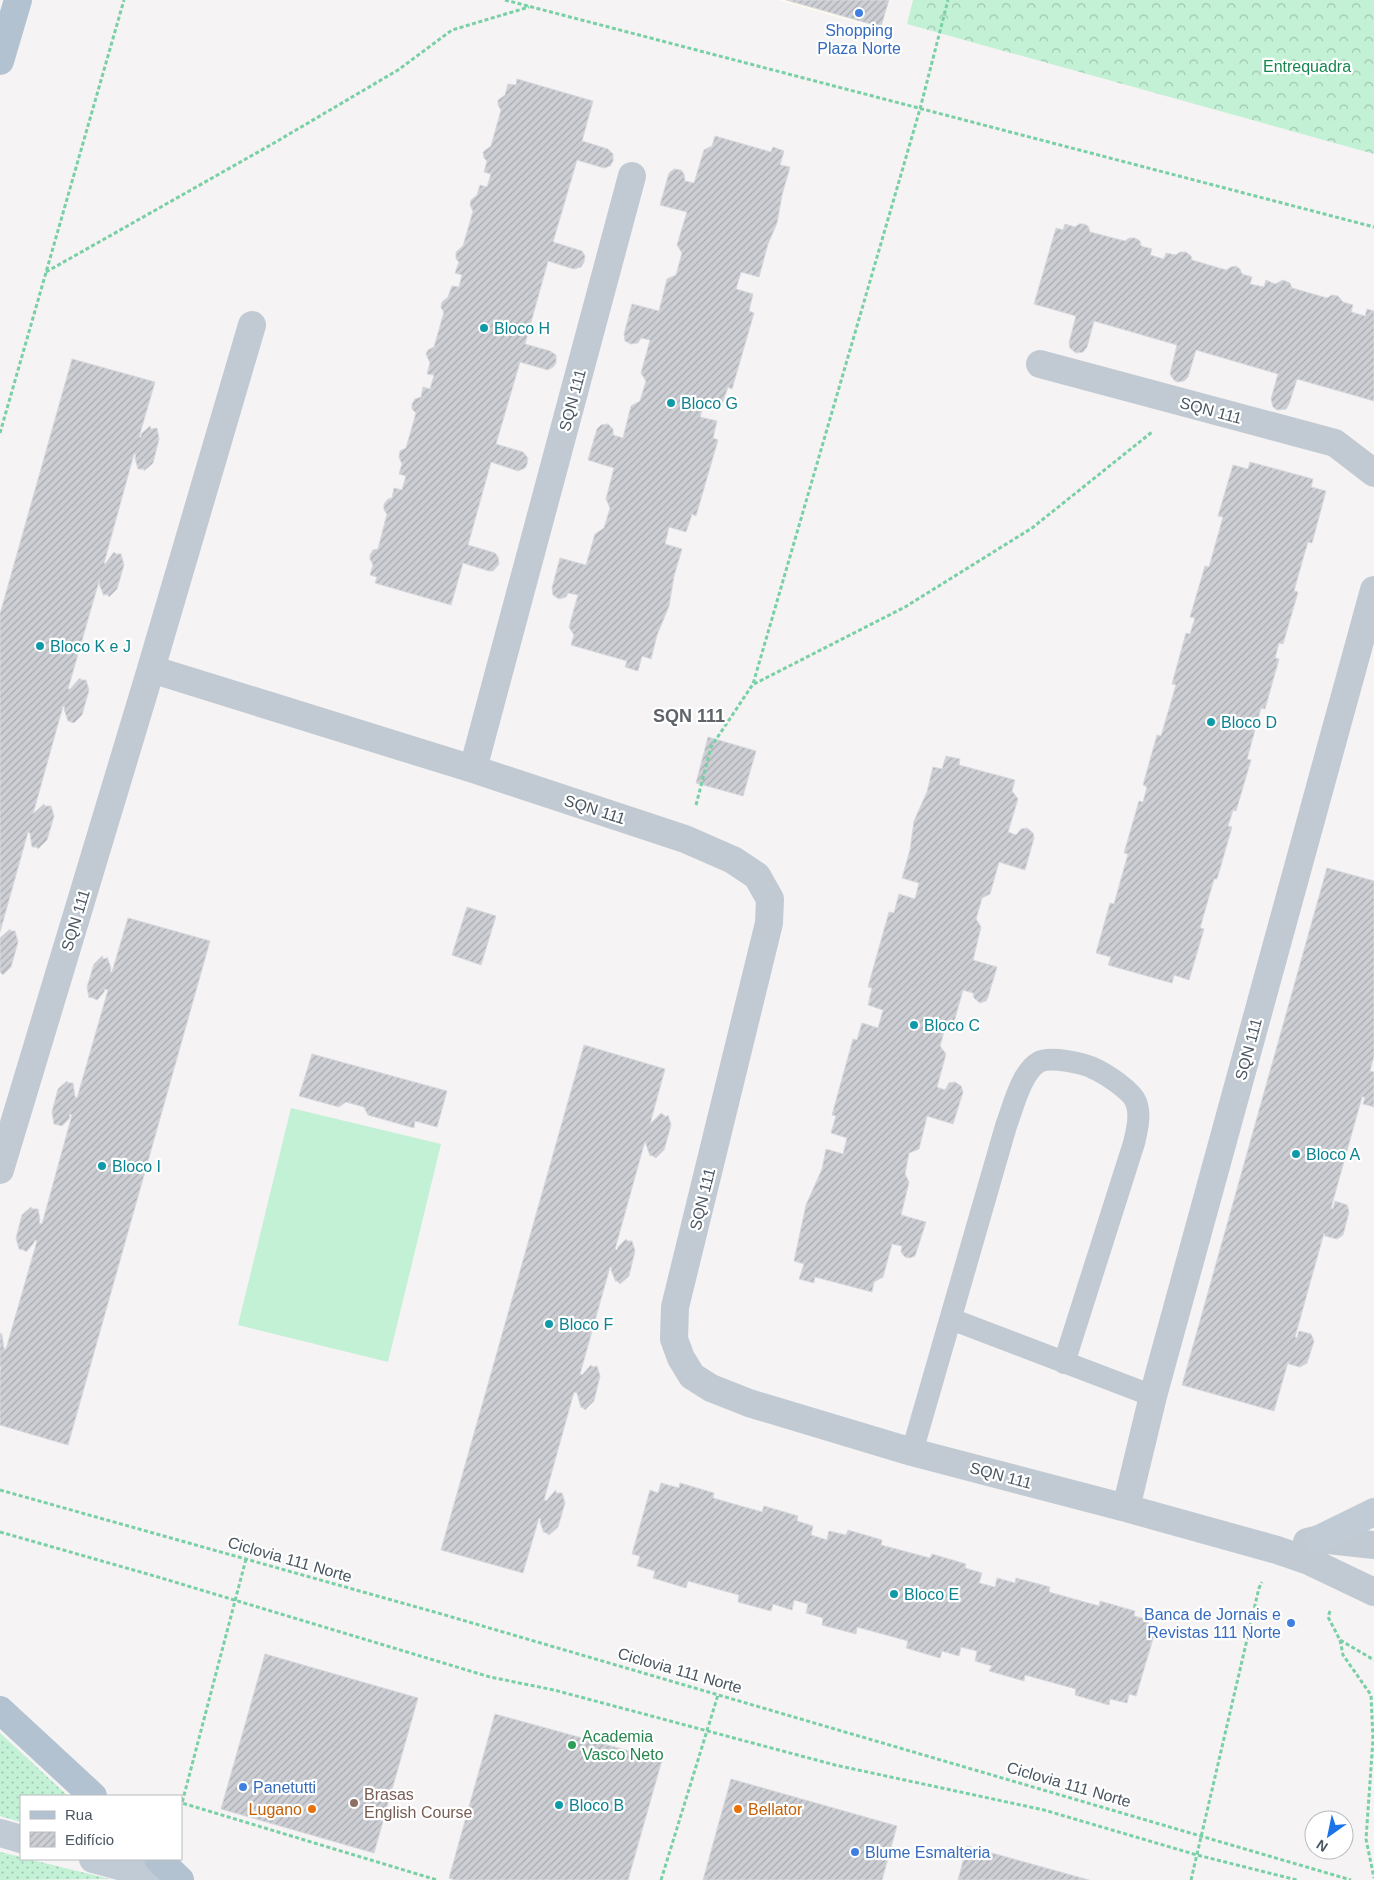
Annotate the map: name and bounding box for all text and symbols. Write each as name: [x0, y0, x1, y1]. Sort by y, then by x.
marker: Shopping Plaza Norte: [853, 7, 865, 19]
place label: Shopping Plaza Norte: [817, 22, 901, 57]
park label: Entrequadra: [1263, 58, 1351, 75]
place label: Bloco H: [494, 320, 550, 337]
marker: Bloco H: [478, 322, 490, 334]
street label: SQN 111: [556, 367, 589, 433]
street label: SQN 111: [1178, 394, 1244, 427]
place label: Bloco G: [681, 395, 738, 412]
marker: Bloco G: [665, 397, 677, 409]
place label: Bloco K e J: [50, 638, 131, 655]
marker: Bloco K e J: [34, 640, 46, 652]
district label: SQN 111: [653, 706, 725, 726]
place label: Bloco D: [1221, 714, 1277, 731]
marker: Bloco D: [1205, 716, 1217, 728]
street label: SQN 111: [562, 792, 628, 827]
street label: SQN 111: [58, 887, 93, 953]
street label: SQN 111: [1232, 1016, 1265, 1082]
place label: Bloco C: [924, 1017, 980, 1034]
marker: Bloco C: [908, 1019, 920, 1031]
place label: Bloco A: [1306, 1146, 1361, 1163]
marker: Bloco A: [1290, 1148, 1302, 1160]
place label: Bloco I: [112, 1158, 161, 1175]
marker: Bloco I: [96, 1160, 108, 1172]
street label: SQN 111: [687, 1166, 718, 1232]
place label: Bloco F: [559, 1316, 613, 1333]
marker: Bloco F: [543, 1318, 555, 1330]
street label: SQN 111: [968, 1459, 1034, 1492]
street label: Ciclovia 111 Norte: [226, 1534, 354, 1585]
place label: Bloco E: [904, 1586, 959, 1603]
marker: Bloco E: [888, 1588, 900, 1600]
place label: Banca de Jornais e Revistas 111 Norte: [1144, 1606, 1281, 1641]
marker: Banca de Jornais e Revistas 111 Norte: [1285, 1617, 1297, 1629]
street label: Ciclovia 111 Norte: [616, 1645, 744, 1696]
place label: Academia Vasco Neto: [582, 1728, 664, 1763]
marker: Academia Vasco Neto: [566, 1739, 578, 1751]
street label: Ciclovia 111 Norte: [1005, 1759, 1133, 1810]
place label: Panetutti: [253, 1779, 316, 1796]
marker: Panetutti: [237, 1781, 249, 1793]
place label: Brasas English Course: [364, 1786, 473, 1821]
legend: [20, 1795, 182, 1860]
marker: Brasas English Course: [348, 1797, 360, 1809]
place label: Bloco B: [569, 1797, 624, 1814]
marker: Bloco B: [553, 1799, 565, 1811]
place label: Lugano: [249, 1801, 302, 1818]
place label: Bellator: [748, 1801, 803, 1818]
marker: Lugano: [306, 1803, 318, 1815]
marker: Bellator: [732, 1803, 744, 1815]
text: Rua: [65, 1806, 93, 1823]
north arrow: [1304, 1810, 1354, 1860]
text: Edifício: [65, 1831, 114, 1848]
text: N: [1313, 1836, 1331, 1855]
place label: Blume Esmalteria: [865, 1844, 990, 1861]
marker: Blume Esmalteria: [849, 1846, 861, 1858]

